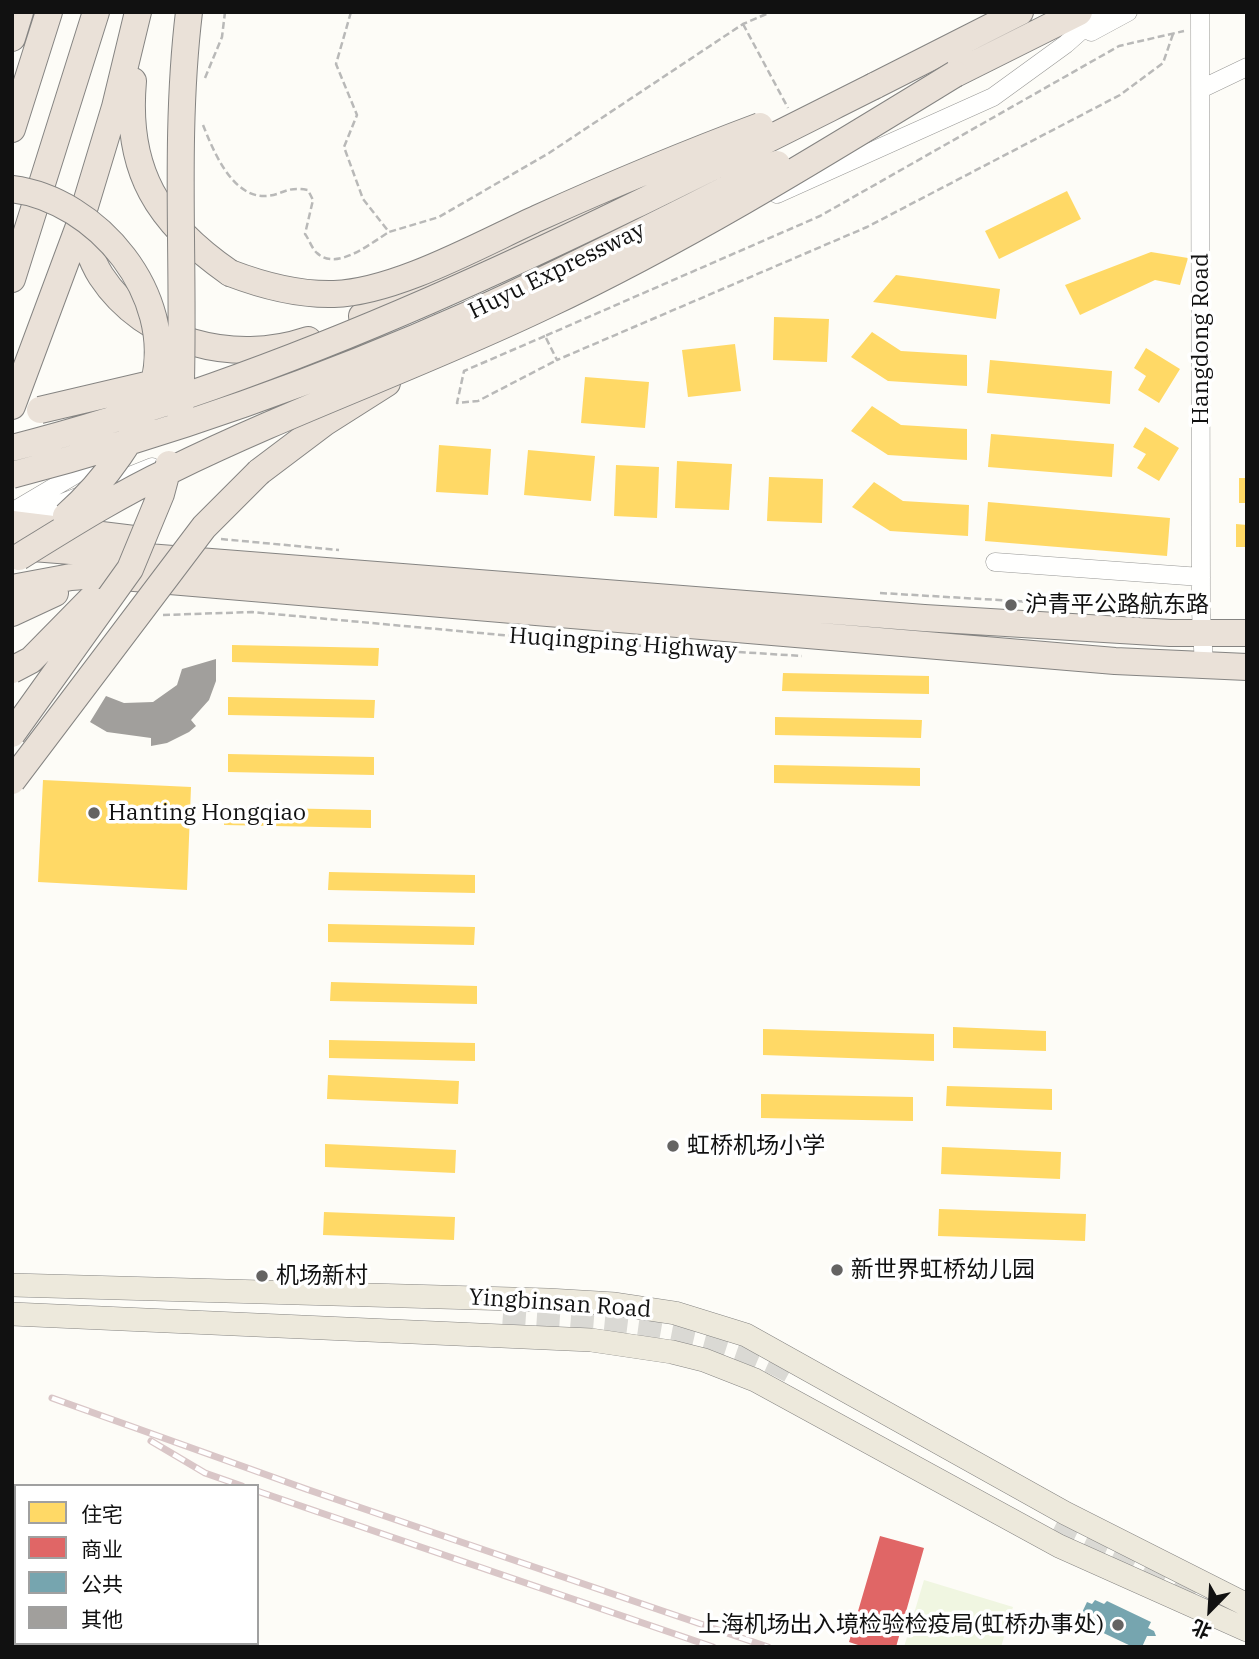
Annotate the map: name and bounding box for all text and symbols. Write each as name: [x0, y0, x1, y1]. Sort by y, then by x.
street label: Huyu Expressway: [464, 216, 650, 326]
street label: Hangdong Road: [1187, 253, 1215, 425]
place label: 沪青平公路航东路: [1025, 591, 1209, 619]
marker: 沪青平公路航东路: [1003, 597, 1019, 613]
street label: Huqingping Highway: [508, 622, 738, 666]
place label: Hanting Hongqiao: [108, 799, 306, 827]
marker: Hanting Hongqiao: [86, 805, 102, 821]
place label: 虹桥机场小学: [687, 1132, 825, 1160]
marker: 虹桥机场小学: [665, 1138, 681, 1154]
place label: 新世界虹桥幼儿园: [851, 1256, 1035, 1284]
place label: 机场新村: [276, 1262, 368, 1290]
marker: 新世界虹桥幼儿园: [829, 1262, 845, 1278]
marker: 机场新村: [254, 1268, 270, 1284]
street label: Yingbinsan Road: [468, 1284, 652, 1324]
legend: [14, 1484, 259, 1645]
text: 住宅: [81, 1500, 123, 1528]
text: 商业: [81, 1535, 123, 1563]
text: 公共: [81, 1570, 123, 1598]
north arrow: [1175, 1575, 1245, 1645]
text: 其他: [81, 1605, 123, 1633]
place label: 上海机场出入境检验检疫局(虹桥办事处): [698, 1611, 1104, 1639]
text: 北: [1188, 1614, 1215, 1644]
marker: 上海机场出入境检验检疫局(虹桥办事处): [1110, 1617, 1126, 1633]

